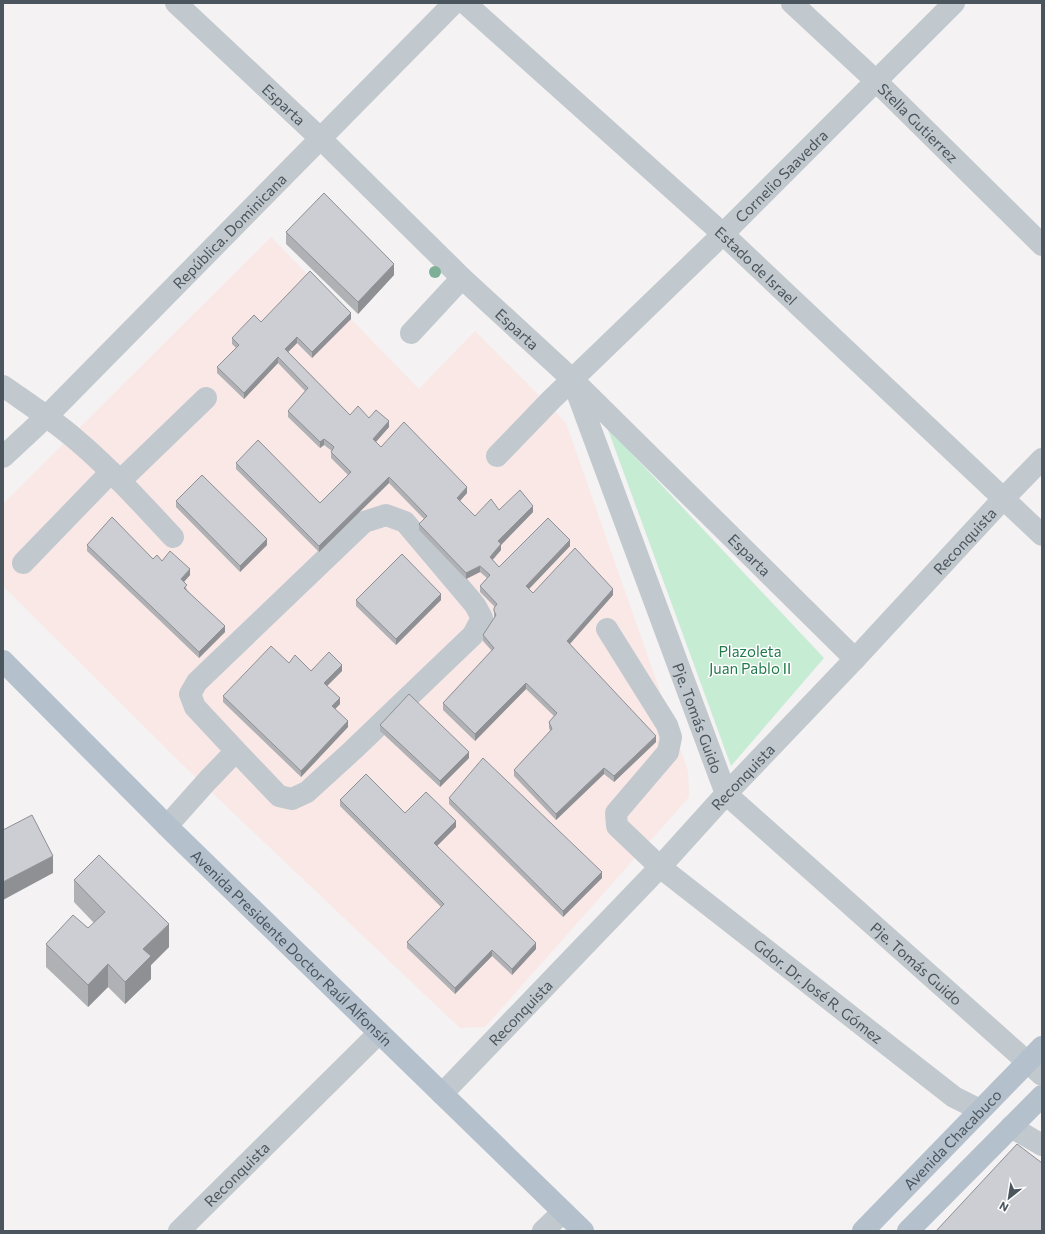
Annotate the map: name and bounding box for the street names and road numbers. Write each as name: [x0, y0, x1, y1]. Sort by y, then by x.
street label: Stella Gutierrez: [874, 79, 962, 166]
street label: Esparta: [259, 80, 309, 129]
street label: Cornelio Saavedra: [731, 126, 831, 226]
street label: República. Dominicana: [169, 170, 290, 292]
street label: Estado de Israel: [712, 222, 801, 308]
street label: Esparta: [492, 305, 543, 353]
street label: Reconquista: [929, 504, 1000, 578]
street label: Esparta: [725, 530, 775, 580]
street label: Pje. Tomás Guido: [669, 660, 726, 776]
street label: Reconquista: [707, 740, 778, 814]
street label: Avenida Presidente Doctor Raúl Alfonsín: [187, 846, 396, 1050]
street label: Pje. Tomás Guido: [867, 918, 966, 1009]
street label: Gdor. Dr. José R. Gómez: [750, 935, 887, 1047]
street label: Reconquista: [485, 976, 556, 1049]
street label: Avenida Chacabuco: [900, 1085, 1005, 1193]
street label: Reconquista: [200, 1138, 273, 1210]

